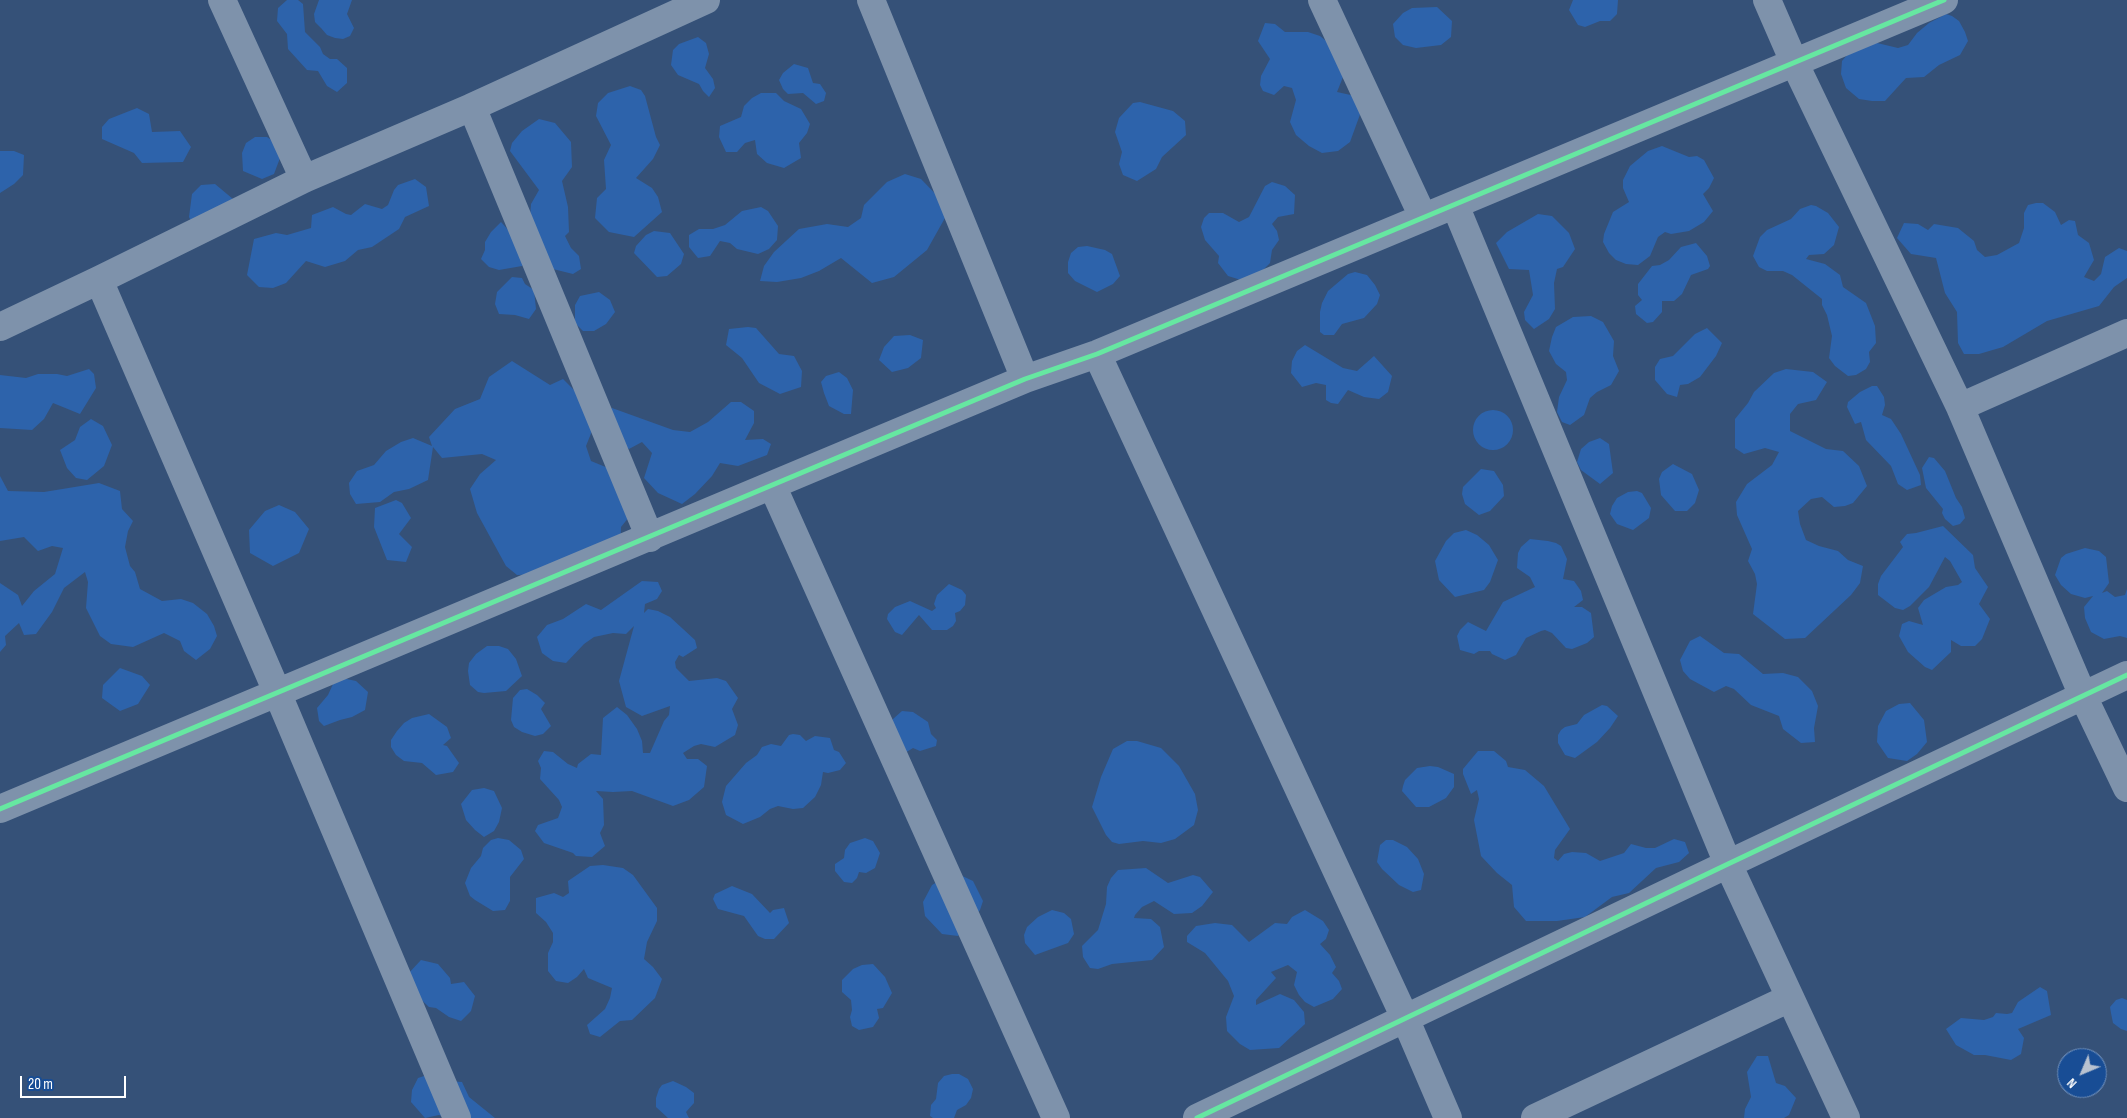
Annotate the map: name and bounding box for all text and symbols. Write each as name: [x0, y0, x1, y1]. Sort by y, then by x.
north arrow: [2057, 1048, 2107, 1098]
scale bar: [22, 1066, 129, 1098]
text: 20 m: [28, 1075, 53, 1094]
text: N: [2063, 1075, 2080, 1092]

